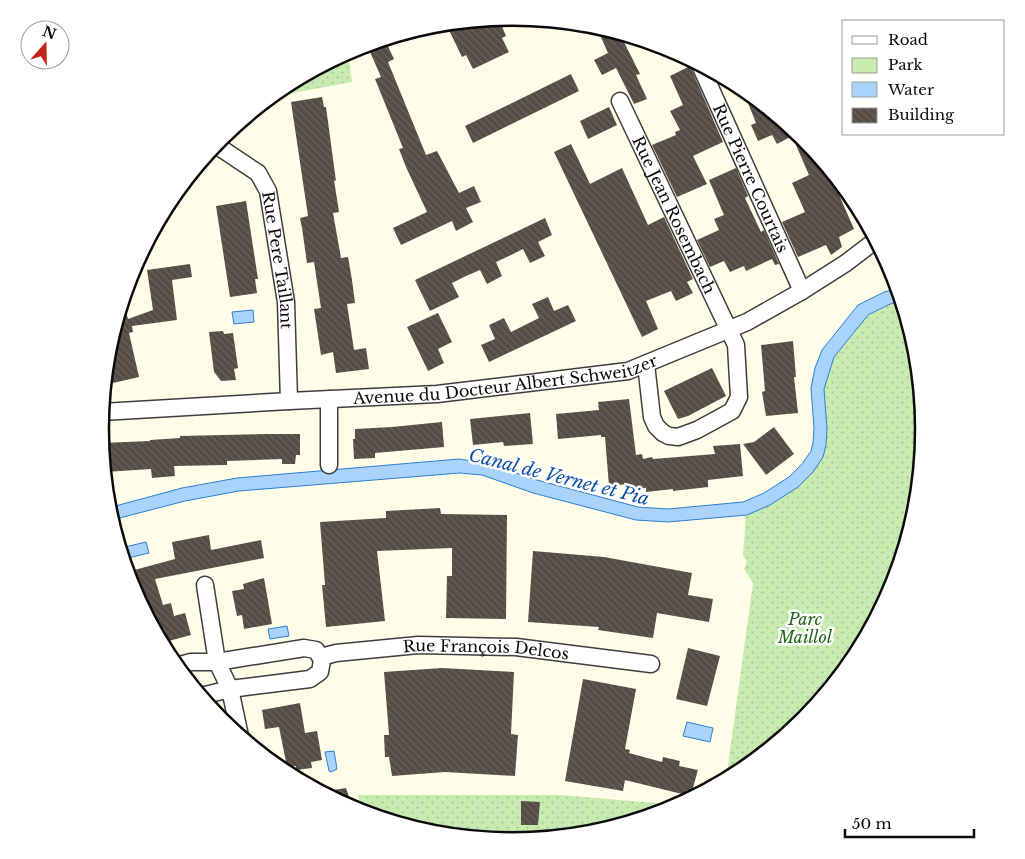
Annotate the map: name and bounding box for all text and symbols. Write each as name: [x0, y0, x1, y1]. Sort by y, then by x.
north arrow: [20, 20, 70, 70]
legend: [842, 20, 1005, 135]
text: N: [40, 22, 59, 43]
text: Road: [888, 30, 928, 49]
text: Park: [888, 55, 924, 74]
text: Water: [887, 80, 935, 99]
street label: Rue Pierre Courtais: [709, 101, 793, 256]
text: Building: [888, 105, 955, 124]
street label: Rue Jean Rosembach: [628, 133, 720, 297]
street label: Rue Pere Taillant: [258, 190, 297, 329]
street label: Avenue du Docteur Albert Schweitzer: [352, 350, 660, 408]
water label: Canal de Vernet et Pia: [467, 444, 651, 510]
park label: Parc Maillol: [777, 609, 833, 647]
street label: Rue François Delcos: [402, 635, 570, 664]
scale bar: [845, 806, 974, 838]
text: 50 m: [852, 814, 892, 833]

